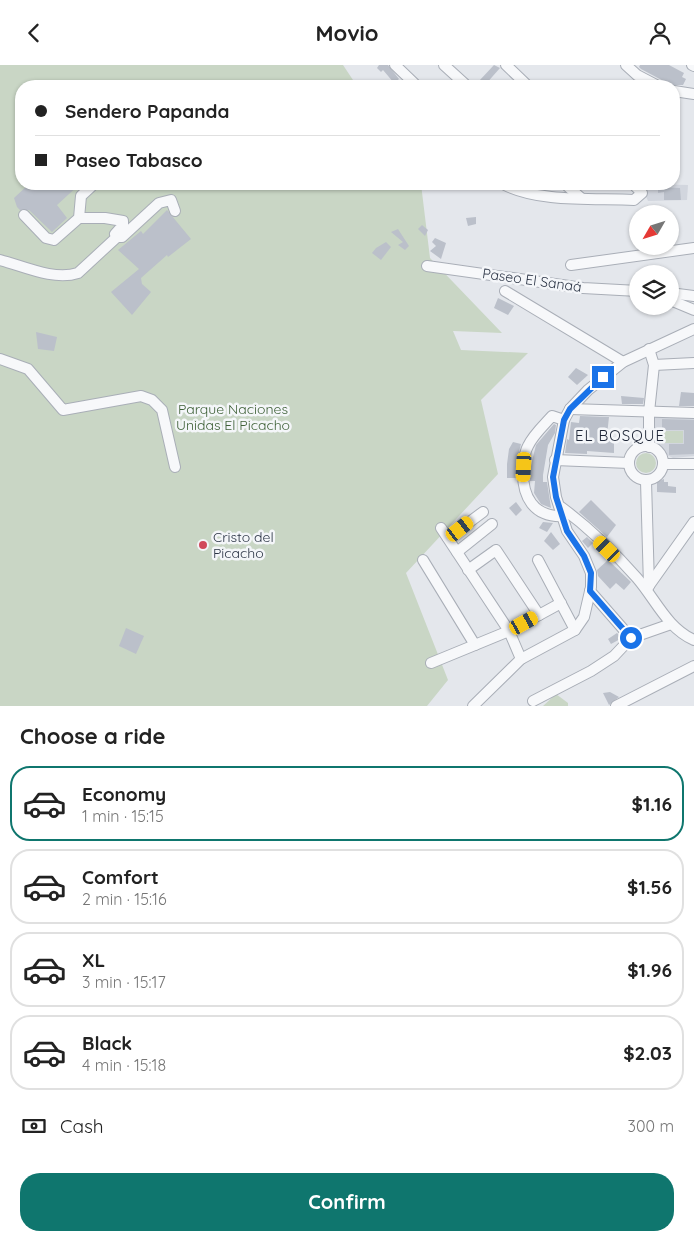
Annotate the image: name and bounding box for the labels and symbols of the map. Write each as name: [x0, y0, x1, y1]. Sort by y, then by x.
north arrow: [629, 205, 679, 255]
street label: Paseo El Sanaá: [481, 264, 583, 296]
route end: [592, 366, 614, 388]
park label: Parque Naciones Unidas El Picacho: [176, 400, 290, 434]
district label: EL BOSQUE: [575, 426, 665, 445]
car: [515, 452, 532, 482]
car: [443, 514, 476, 544]
place label: Cristo del Picacho: [213, 528, 274, 562]
car: [590, 533, 623, 565]
marker: Cristo del Picacho: [197, 539, 209, 551]
car: [507, 609, 540, 637]
route start: [620, 627, 642, 649]

